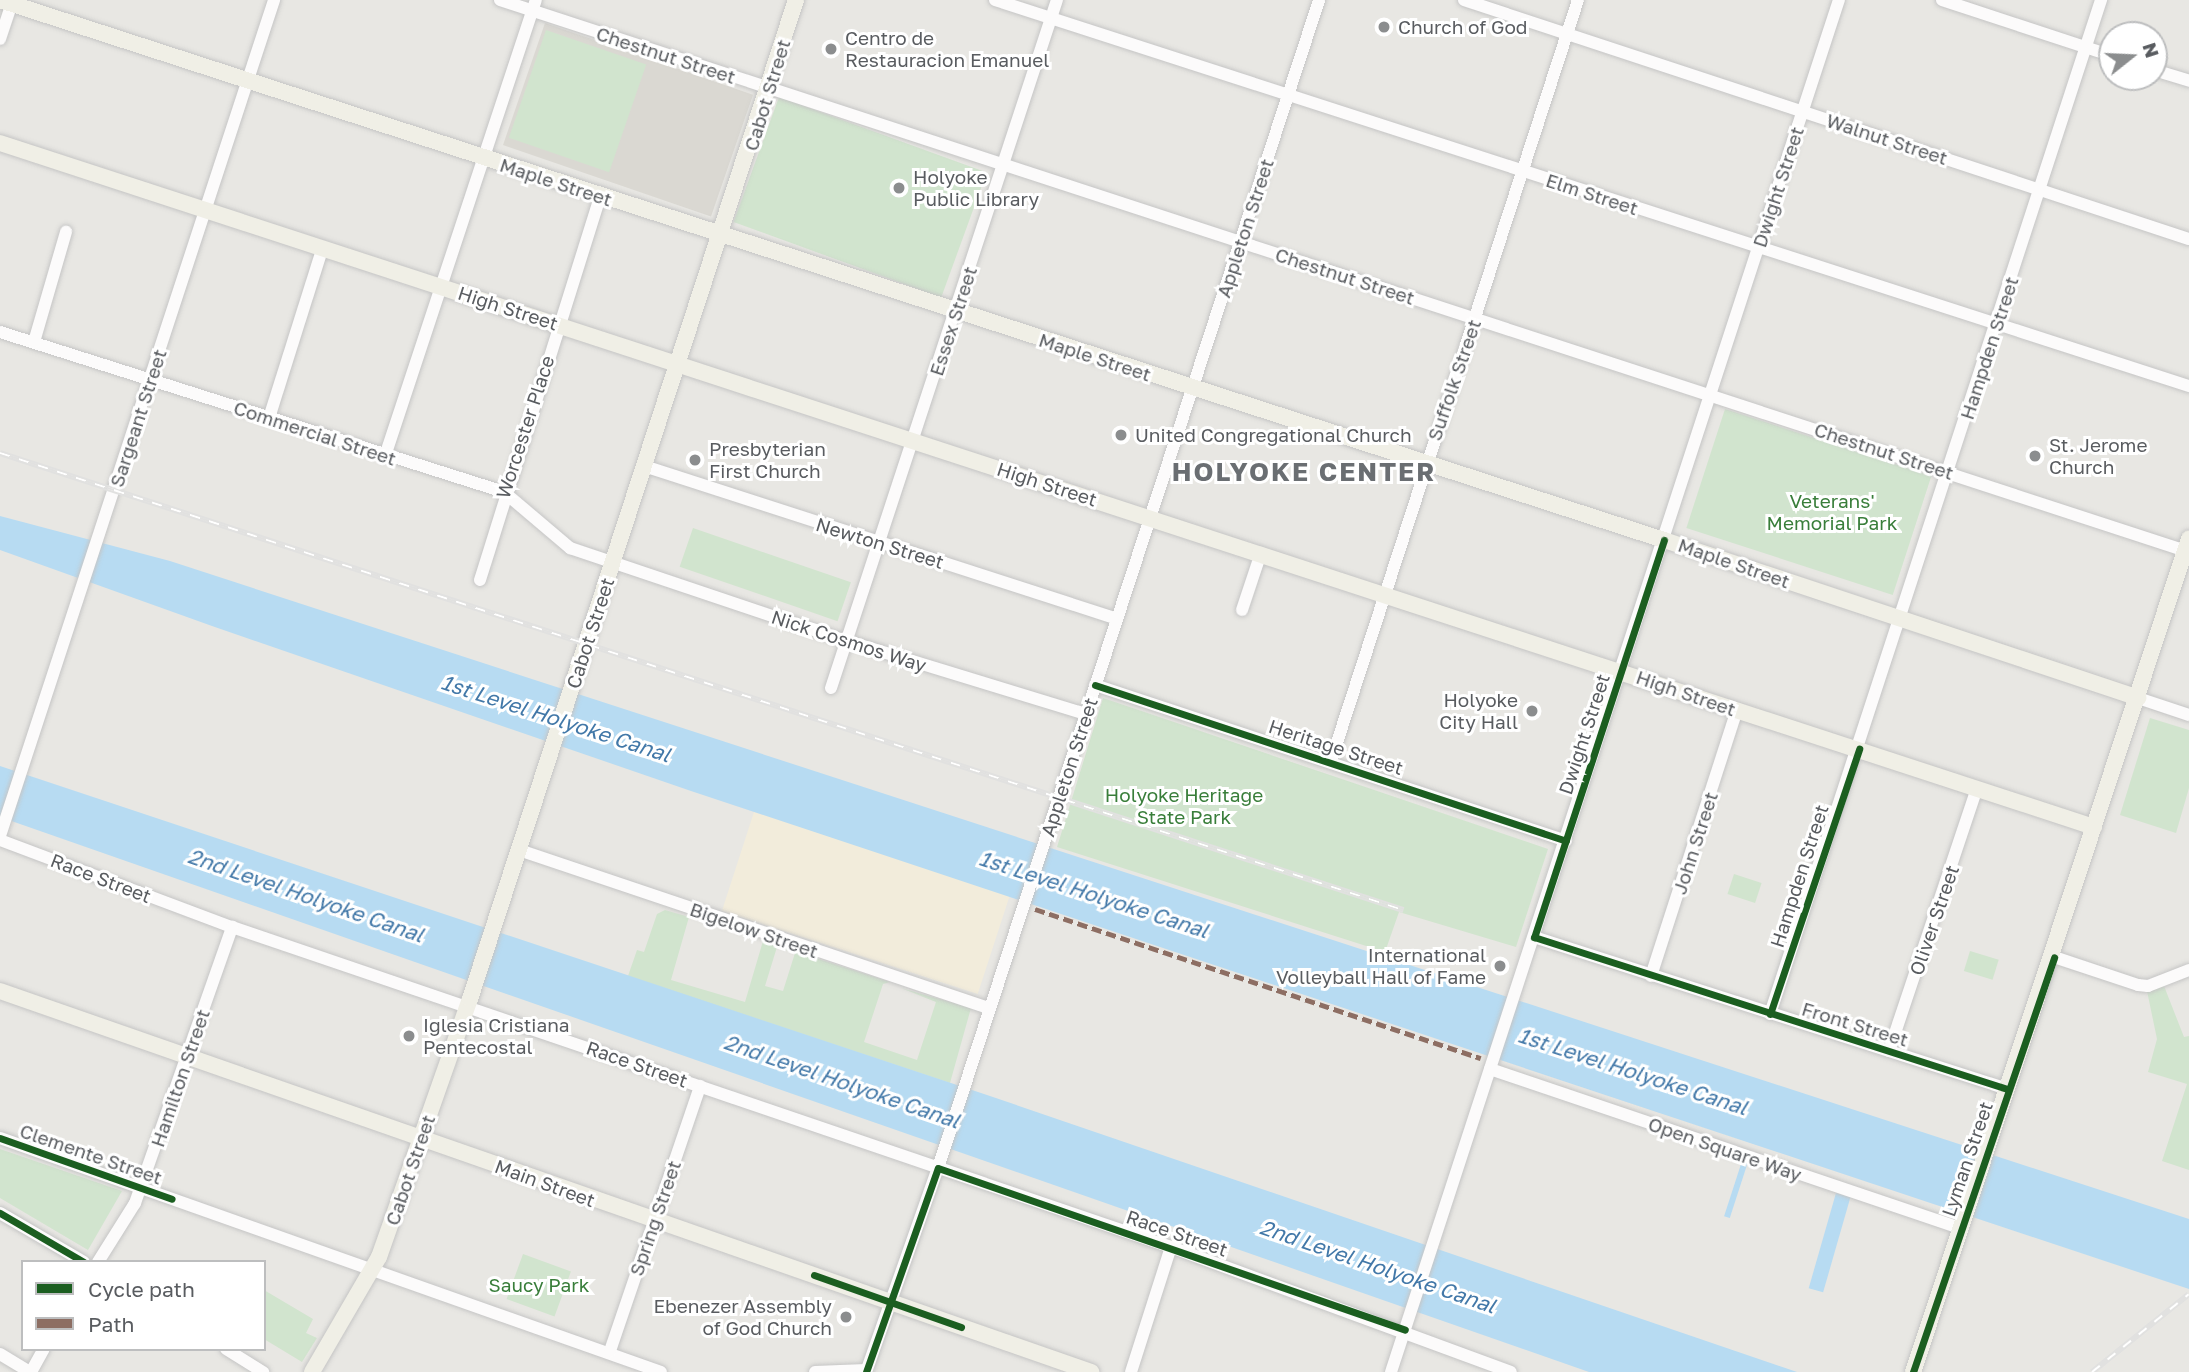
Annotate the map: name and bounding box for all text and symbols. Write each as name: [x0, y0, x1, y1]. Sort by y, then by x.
place label: Church of God: [1398, 16, 1527, 38]
marker: Church of God: [1376, 19, 1392, 35]
north arrow: [2098, 21, 2168, 91]
street label: Chestnut Street: [593, 22, 739, 88]
place label: Centro de Restauracion Emanuel: [845, 27, 1049, 71]
street label: Cabot Street: [739, 37, 795, 153]
text: N: [2138, 40, 2165, 60]
marker: Centro de Restauracion Emanuel: [823, 41, 839, 57]
street label: Walnut Street: [1824, 109, 1950, 169]
street label: Dwight Street: [1748, 124, 1808, 250]
street label: Maple Street: [497, 153, 615, 211]
street label: Appleton Street: [1212, 156, 1278, 300]
place label: Holyoke Public Library: [913, 166, 1039, 210]
street label: Elm Street: [1543, 168, 1641, 220]
marker: Holyoke Public Library: [891, 180, 907, 196]
street label: Chestnut Street: [1272, 243, 1418, 309]
street label: Essex Street: [925, 263, 981, 379]
street label: Hampden Street: [1955, 274, 2023, 422]
street label: High Street: [455, 281, 561, 335]
street label: Suffolk Street: [1423, 316, 1485, 444]
street label: Maple Street: [1036, 328, 1154, 386]
street label: Sargeant Street: [105, 346, 171, 490]
street label: Worcester Place: [491, 353, 559, 501]
street label: Commercial Street: [231, 396, 399, 470]
street label: Chestnut Street: [1811, 418, 1957, 484]
place label: United Congregational Church: [1135, 424, 1412, 446]
marker: United Congregational Church: [1113, 427, 1129, 443]
place label: St. Jerome Church: [2049, 434, 2147, 478]
place label: Presbyterian First Church: [709, 438, 826, 482]
marker: St. Jerome Church: [2027, 448, 2043, 464]
marker: Presbyterian First Church: [687, 452, 703, 468]
district label: HOLYOKE CENTER: [1173, 456, 1435, 488]
street label: High Street: [994, 457, 1100, 511]
park label: Veterans' Memorial Park: [1767, 490, 1897, 534]
street label: Newton Street: [813, 513, 947, 573]
street label: Maple Street: [1675, 533, 1793, 593]
street label: Cabot Street: [561, 575, 619, 691]
street label: Nick Cosmos Way: [769, 605, 929, 677]
street label: High Street: [1633, 665, 1739, 721]
water label: 1st Level Holyoke Canal: [438, 669, 674, 767]
street label: Dwight Street: [1554, 671, 1614, 797]
place label: Holyoke City Hall: [1439, 689, 1518, 733]
street label: Appleton Street: [1036, 695, 1102, 839]
marker: Holyoke City Hall: [1524, 703, 1540, 719]
street label: Heritage Street: [1266, 715, 1406, 779]
park label: Holyoke Heritage State Park: [1105, 784, 1263, 828]
street label: John Street: [1668, 789, 1722, 897]
street label: Hampden Street: [1765, 802, 1833, 950]
water label: 2nd Level Holyoke Canal: [185, 843, 427, 947]
water label: 1st Level Holyoke Canal: [976, 845, 1212, 943]
street label: Race Street: [48, 848, 154, 908]
street label: Oliver Street: [1905, 862, 1963, 978]
street label: Bigelow Street: [687, 897, 821, 963]
place label: International Volleyball Hall of Fame: [1276, 944, 1486, 988]
marker: International Volleyball Hall of Fame: [1492, 958, 1508, 974]
street label: Front Street: [1799, 997, 1911, 1051]
street label: Hamilton Street: [146, 1006, 214, 1150]
place label: Iglesia Cristiana Pentecostal: [423, 1014, 570, 1058]
water label: 1st Level Holyoke Canal: [1515, 1022, 1751, 1120]
marker: Iglesia Cristiana Pentecostal: [401, 1028, 417, 1044]
water label: 2nd Level Holyoke Canal: [721, 1029, 963, 1133]
street label: Race Street: [583, 1036, 691, 1092]
street label: Lyman Street: [1937, 1098, 1997, 1220]
street label: Cabot Street: [380, 1112, 440, 1228]
street label: Open Square Way: [1645, 1112, 1805, 1186]
street label: Clemente Street: [17, 1119, 165, 1189]
street label: Main Street: [492, 1154, 598, 1212]
street label: Spring Street: [625, 1157, 685, 1279]
street label: Race Street: [1123, 1205, 1231, 1261]
water label: 2nd Level Holyoke Canal: [1257, 1214, 1499, 1318]
legend: [21, 1260, 266, 1351]
park label: Saucy Park: [489, 1274, 589, 1296]
text: Cycle path: [88, 1276, 195, 1302]
place label: Ebenezer Assembly of God Church: [653, 1295, 832, 1339]
marker: Ebenezer Assembly of God Church: [838, 1309, 854, 1325]
text: Path: [88, 1311, 135, 1337]

